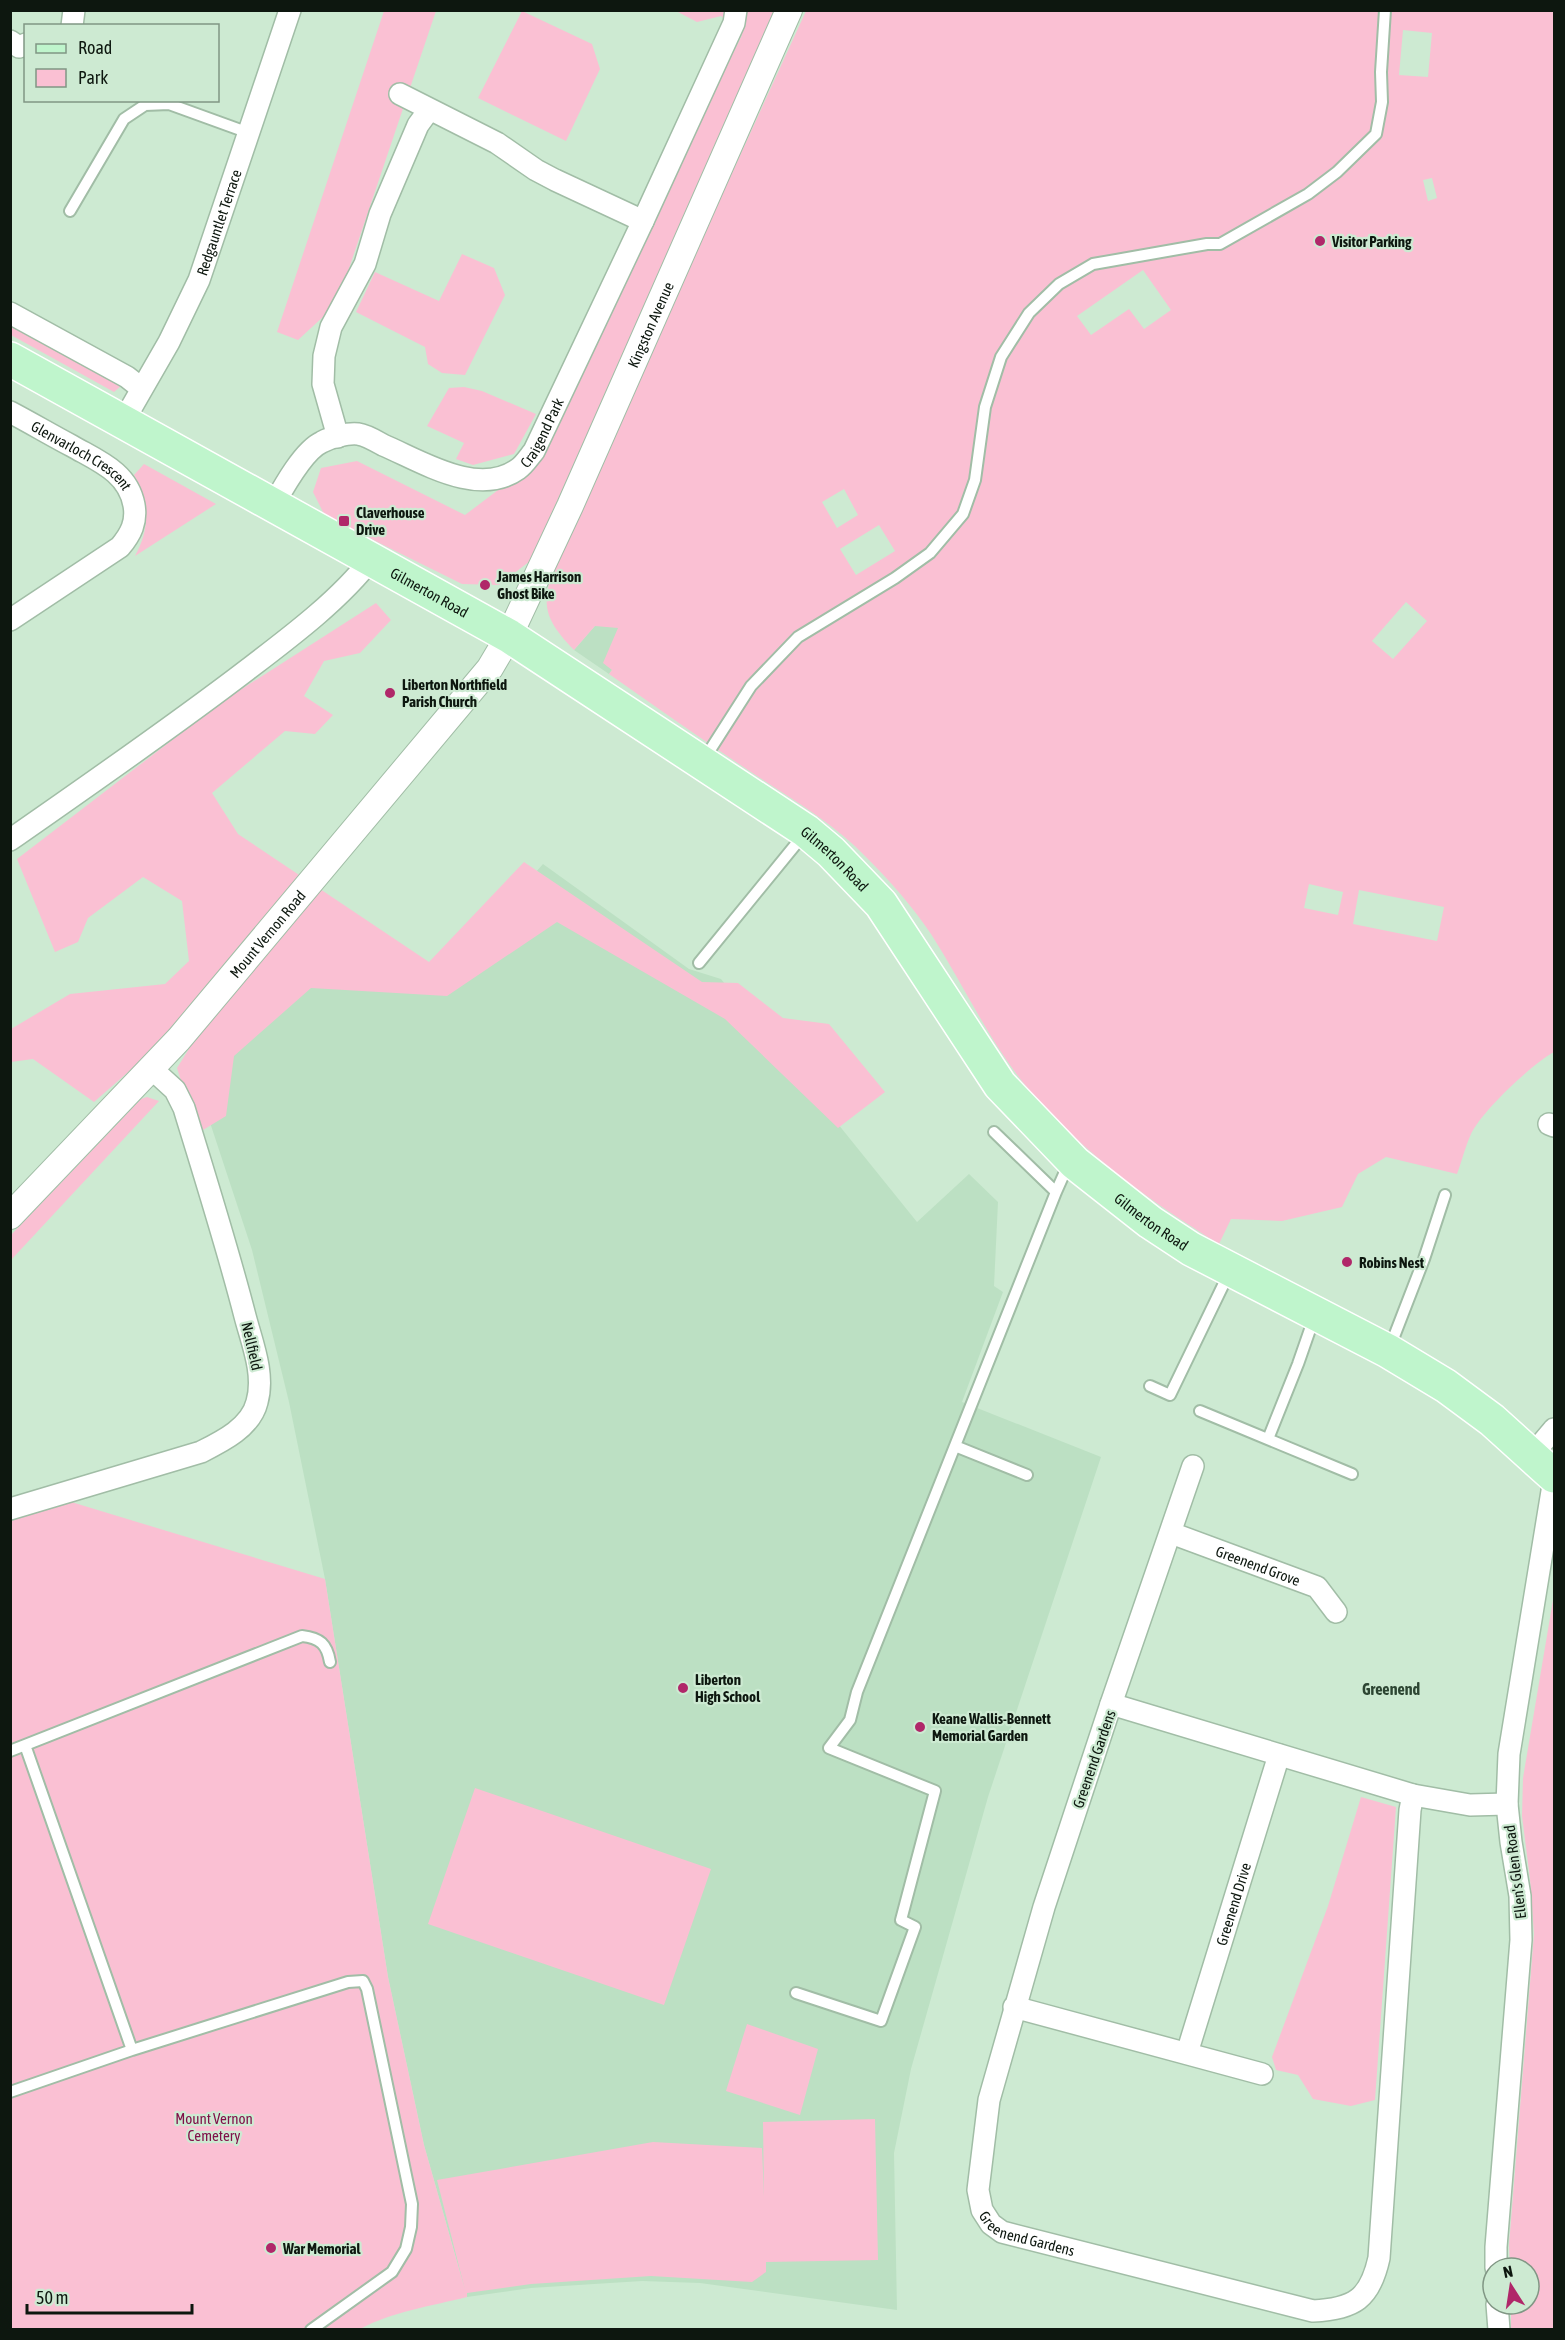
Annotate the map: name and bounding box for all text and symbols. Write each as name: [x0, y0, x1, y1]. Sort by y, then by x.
legend: [24, 24, 219, 102]
text: Road: [78, 37, 112, 58]
text: Park: [78, 67, 108, 88]
street label: Redgauntlet Terrace: [193, 167, 244, 278]
place label: Visitor Parking: [1331, 233, 1412, 250]
marker: Visitor Parking: [1313, 234, 1327, 248]
street label: Kingston Avenue: [624, 279, 677, 370]
street label: Craigend Park: [516, 395, 567, 471]
street label: Glenvarloch Crescent: [29, 417, 136, 493]
place label: Claverhouse Drive: [356, 504, 425, 538]
marker: Claverhouse Drive: [337, 514, 351, 528]
street label: Gilmerton Road: [388, 564, 472, 620]
place label: James Harrison Ghost Bike: [496, 568, 581, 602]
marker: James Harrison Ghost Bike: [478, 578, 492, 592]
place label: Liberton Northfield Parish Church: [402, 676, 507, 710]
marker: Liberton Northfield Parish Church: [383, 686, 397, 700]
street label: Gilmerton Road: [798, 822, 872, 894]
street label: Mount Vernon Road: [226, 887, 309, 981]
street label: Gilmerton Road: [1111, 1189, 1192, 1253]
place label: Robins Nest: [1359, 1254, 1425, 1271]
marker: Robins Nest: [1340, 1255, 1354, 1269]
street label: Nellfield: [238, 1320, 266, 1372]
street label: Greenend Grove: [1214, 1542, 1303, 1589]
place label: Liberton High School: [695, 1671, 761, 1705]
district label: Greenend: [1362, 1680, 1420, 1698]
marker: Liberton High School: [676, 1681, 690, 1695]
street label: Greenend Gardens: [1069, 1708, 1119, 1810]
place label: Keane Wallis-Bennett Memorial Garden: [932, 1710, 1051, 1744]
marker: Keane Wallis-Bennett Memorial Garden: [913, 1720, 927, 1734]
street label: Ellen's Glen Road: [1501, 1824, 1529, 1920]
street label: Greenend Drive: [1212, 1860, 1254, 1947]
park label: Mount Vernon Cemetery: [175, 2110, 253, 2144]
street label: Greenend Gardens: [976, 2208, 1077, 2259]
place label: War Memorial: [282, 2240, 361, 2257]
marker: War Memorial: [264, 2241, 278, 2255]
north arrow: [1481, 2256, 1541, 2316]
text: N: [1501, 2262, 1514, 2281]
scale bar: [27, 2277, 192, 2315]
text: 50 m: [36, 2287, 68, 2308]

